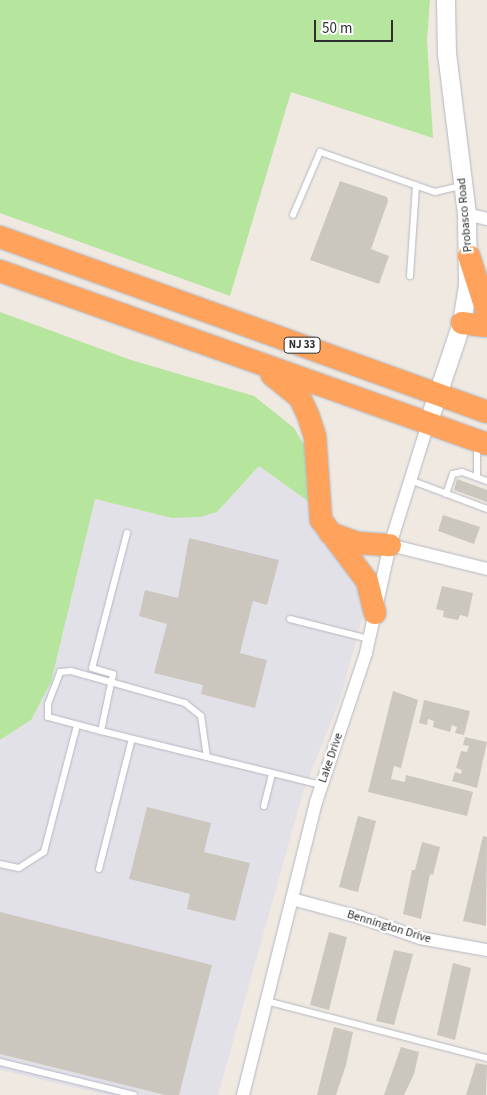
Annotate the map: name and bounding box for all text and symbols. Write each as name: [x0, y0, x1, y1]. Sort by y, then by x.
scale bar: [317, 10, 396, 42]
text: 50 m: [322, 18, 352, 39]
street label: Probasco Road: [455, 177, 475, 253]
road number: NJ 33: [283, 336, 321, 354]
street label: Lake Drive: [316, 731, 346, 785]
street label: Bennington Drive: [345, 907, 433, 947]

